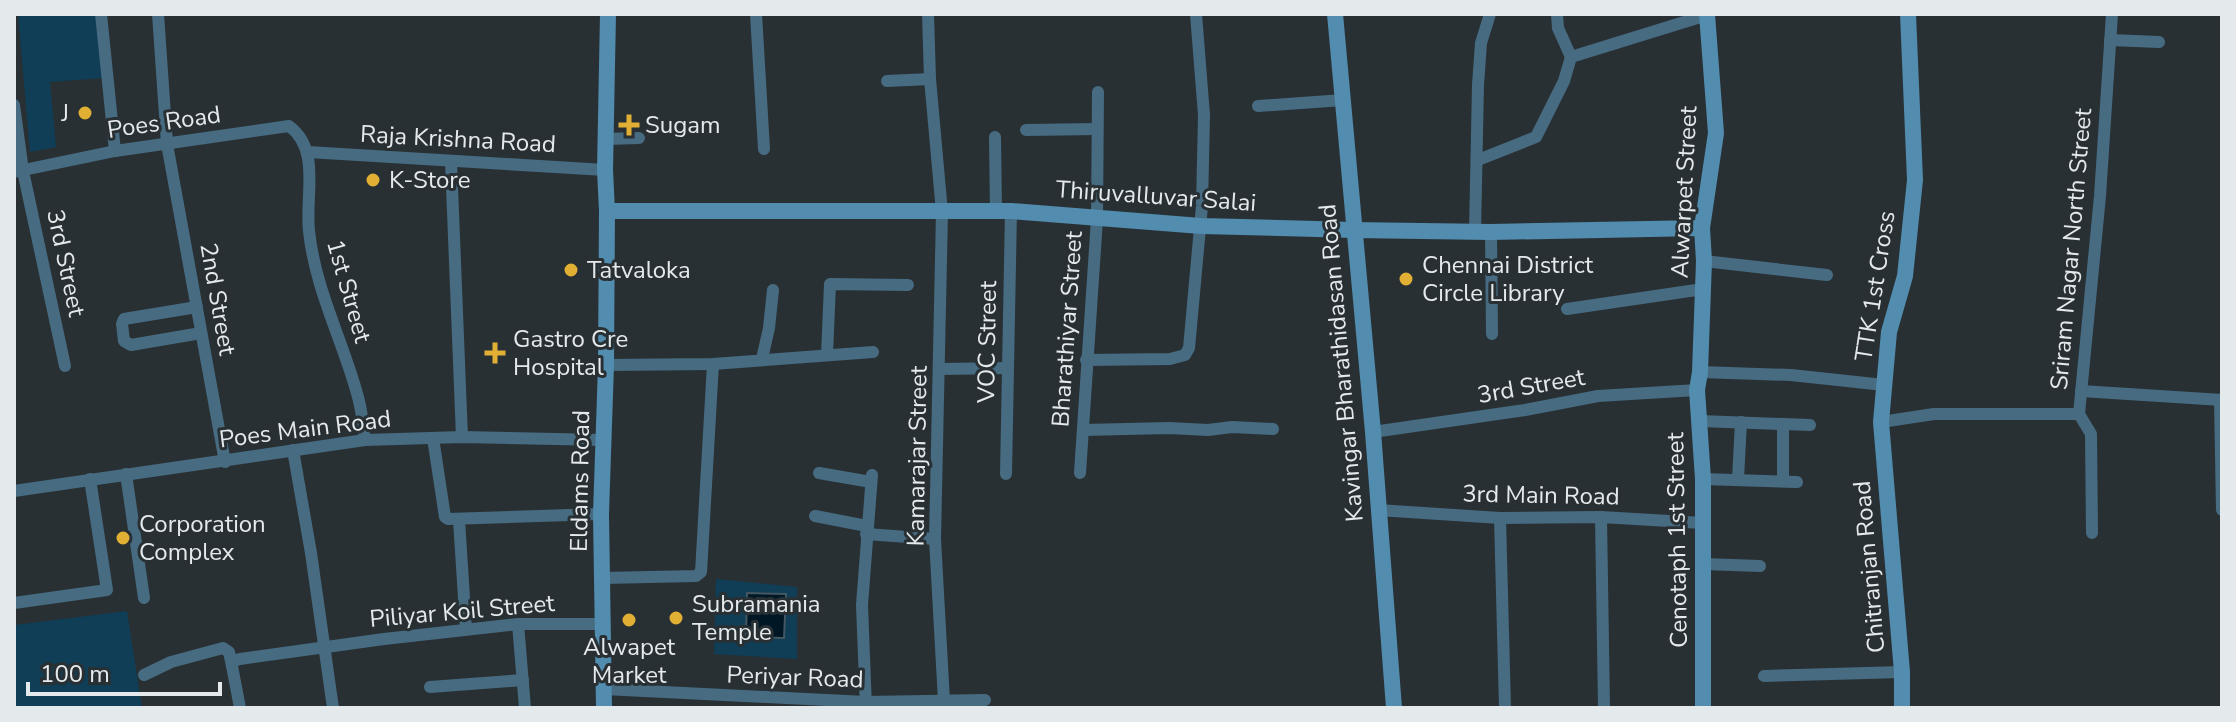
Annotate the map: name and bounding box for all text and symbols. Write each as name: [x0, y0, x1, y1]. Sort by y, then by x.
place label: J: [60, 97, 69, 129]
street label: Poes Road: [105, 98, 223, 146]
marker: J: [76, 104, 94, 122]
street label: Alwarpet Street: [1664, 104, 1705, 279]
street label: Sriram Nagar North Street: [2043, 106, 2099, 391]
place label: Sugam: [645, 109, 721, 141]
marker: Sugam: [620, 116, 638, 134]
street label: Raja Krishna Road: [359, 118, 557, 160]
place label: K-Store: [389, 164, 471, 196]
marker: K-Store: [364, 171, 382, 189]
street label: Thiruvalluvar Salai: [1055, 173, 1257, 219]
street label: Kavingar Bharathidasan Road: [1311, 203, 1371, 523]
street label: 3rd Street: [39, 207, 93, 320]
street label: TTK 1st Cross: [1847, 209, 1903, 363]
street label: Bharathiyar Street: [1044, 229, 1090, 428]
street label: 1st Street: [319, 236, 379, 347]
street label: 2nd Street: [192, 240, 244, 358]
place label: Chennai District Circle Library: [1422, 249, 1594, 309]
place label: Tatvaloka: [587, 254, 691, 286]
marker: Tatvaloka: [562, 261, 580, 279]
marker: Chennai District Circle Library: [1397, 270, 1415, 288]
street label: VOC Street: [970, 280, 1004, 404]
place label: Gastro Cre Hospital: [513, 323, 628, 383]
marker: Gastro Cre Hospital: [484, 342, 506, 364]
street label: 3rd Street: [1475, 361, 1588, 411]
street label: Kamarajar Street: [899, 365, 935, 547]
street label: Poes Main Road: [217, 403, 393, 455]
street label: Eldams Road: [563, 410, 597, 552]
street label: Cenotaph 1st Street: [1659, 431, 1695, 648]
street label: 3rd Main Road: [1462, 478, 1620, 512]
street label: Chitranjan Road: [1846, 480, 1892, 654]
place label: Corporation Complex: [139, 508, 266, 568]
marker: Corporation Complex: [114, 529, 132, 547]
street label: Piliyar Koil Street: [368, 587, 556, 635]
place label: Subramania Temple: [692, 588, 821, 648]
marker: Subramania Temple: [667, 609, 685, 627]
marker: Alwapet Market: [620, 611, 638, 629]
place label: Alwapet Market: [583, 631, 676, 691]
scale bar: [28, 646, 220, 696]
text: 100 m: [40, 658, 110, 690]
street label: Periyar Road: [726, 659, 864, 695]

